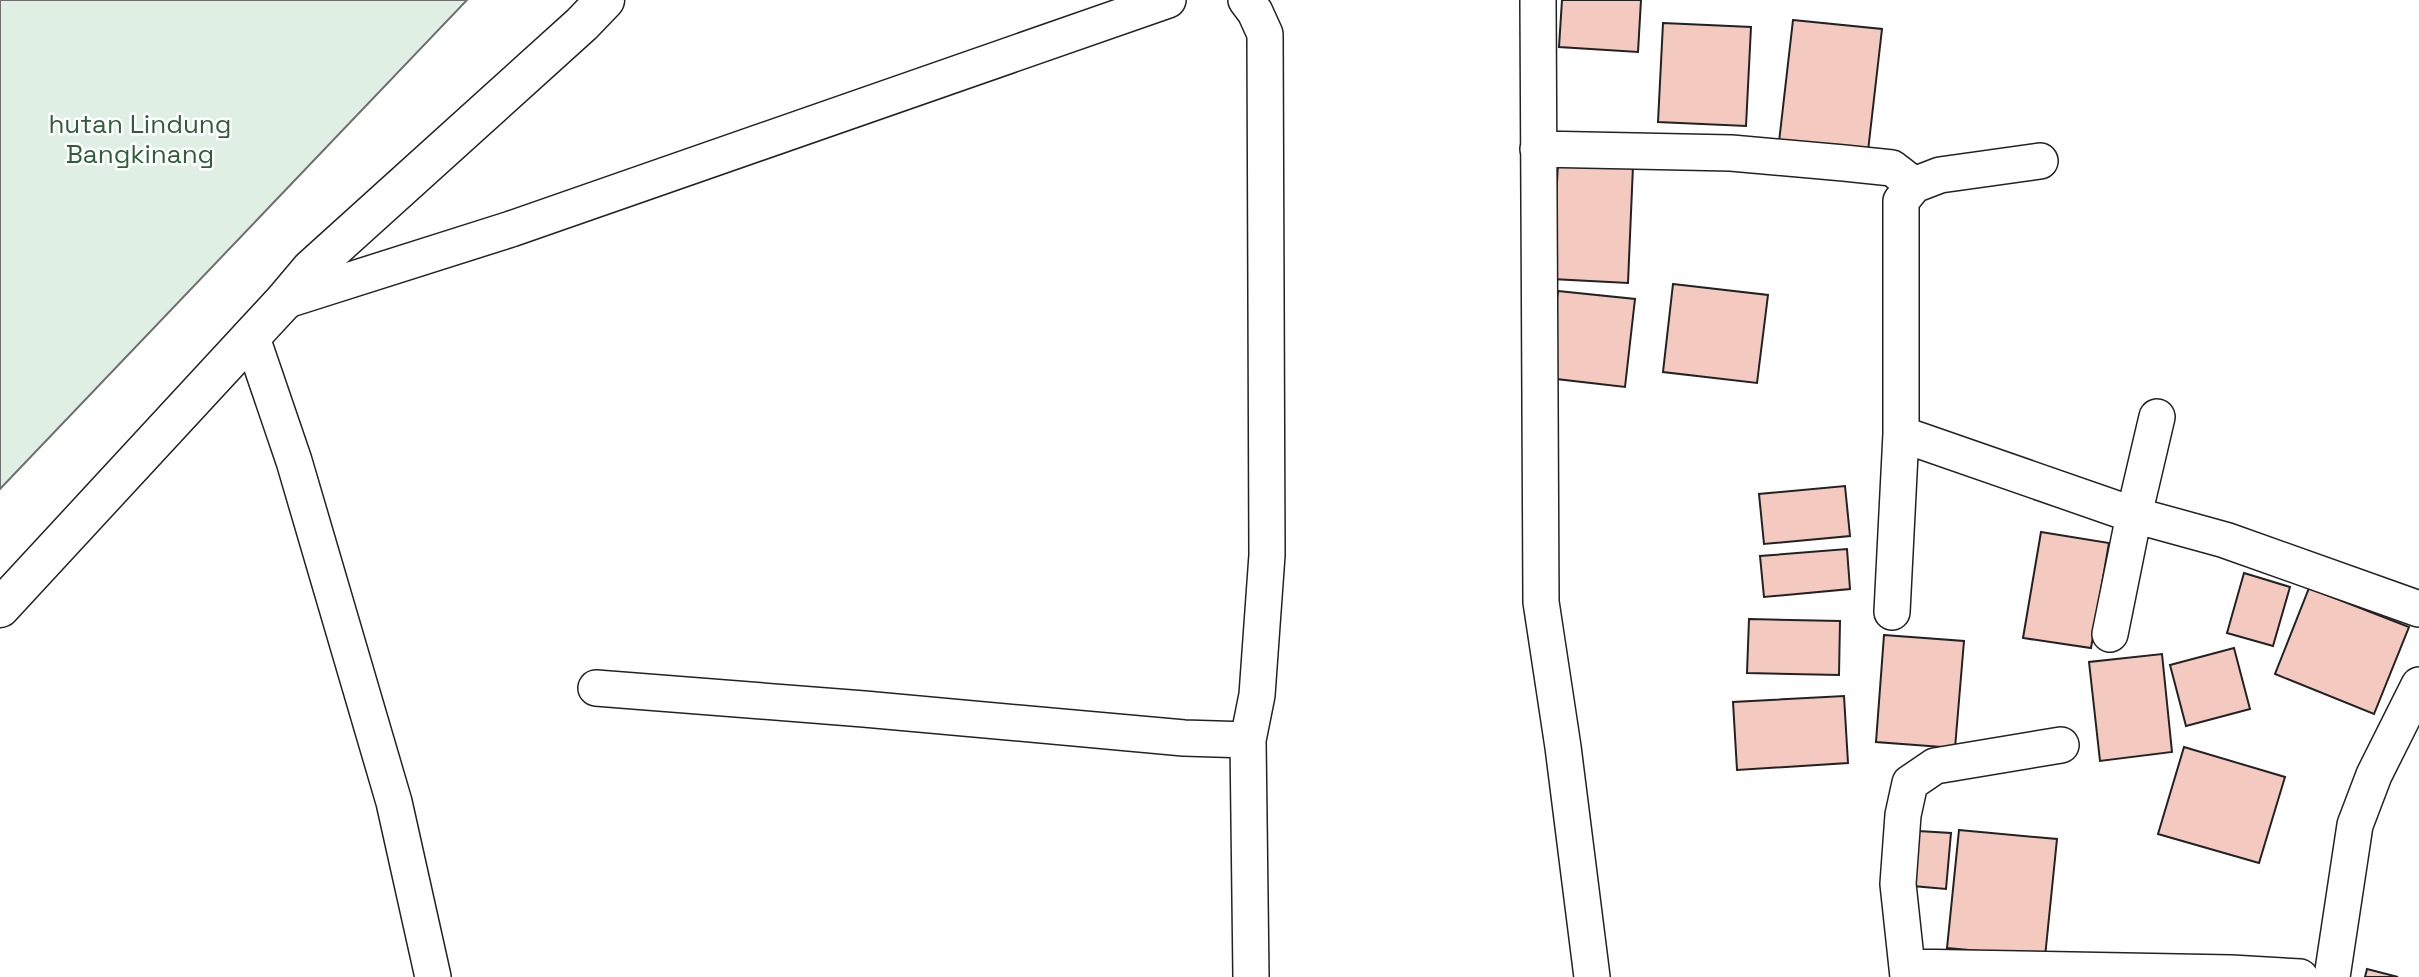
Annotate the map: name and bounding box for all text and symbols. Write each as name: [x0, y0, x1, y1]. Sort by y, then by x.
park label: hutan Lindung Bangkinang: [49, 107, 231, 171]

